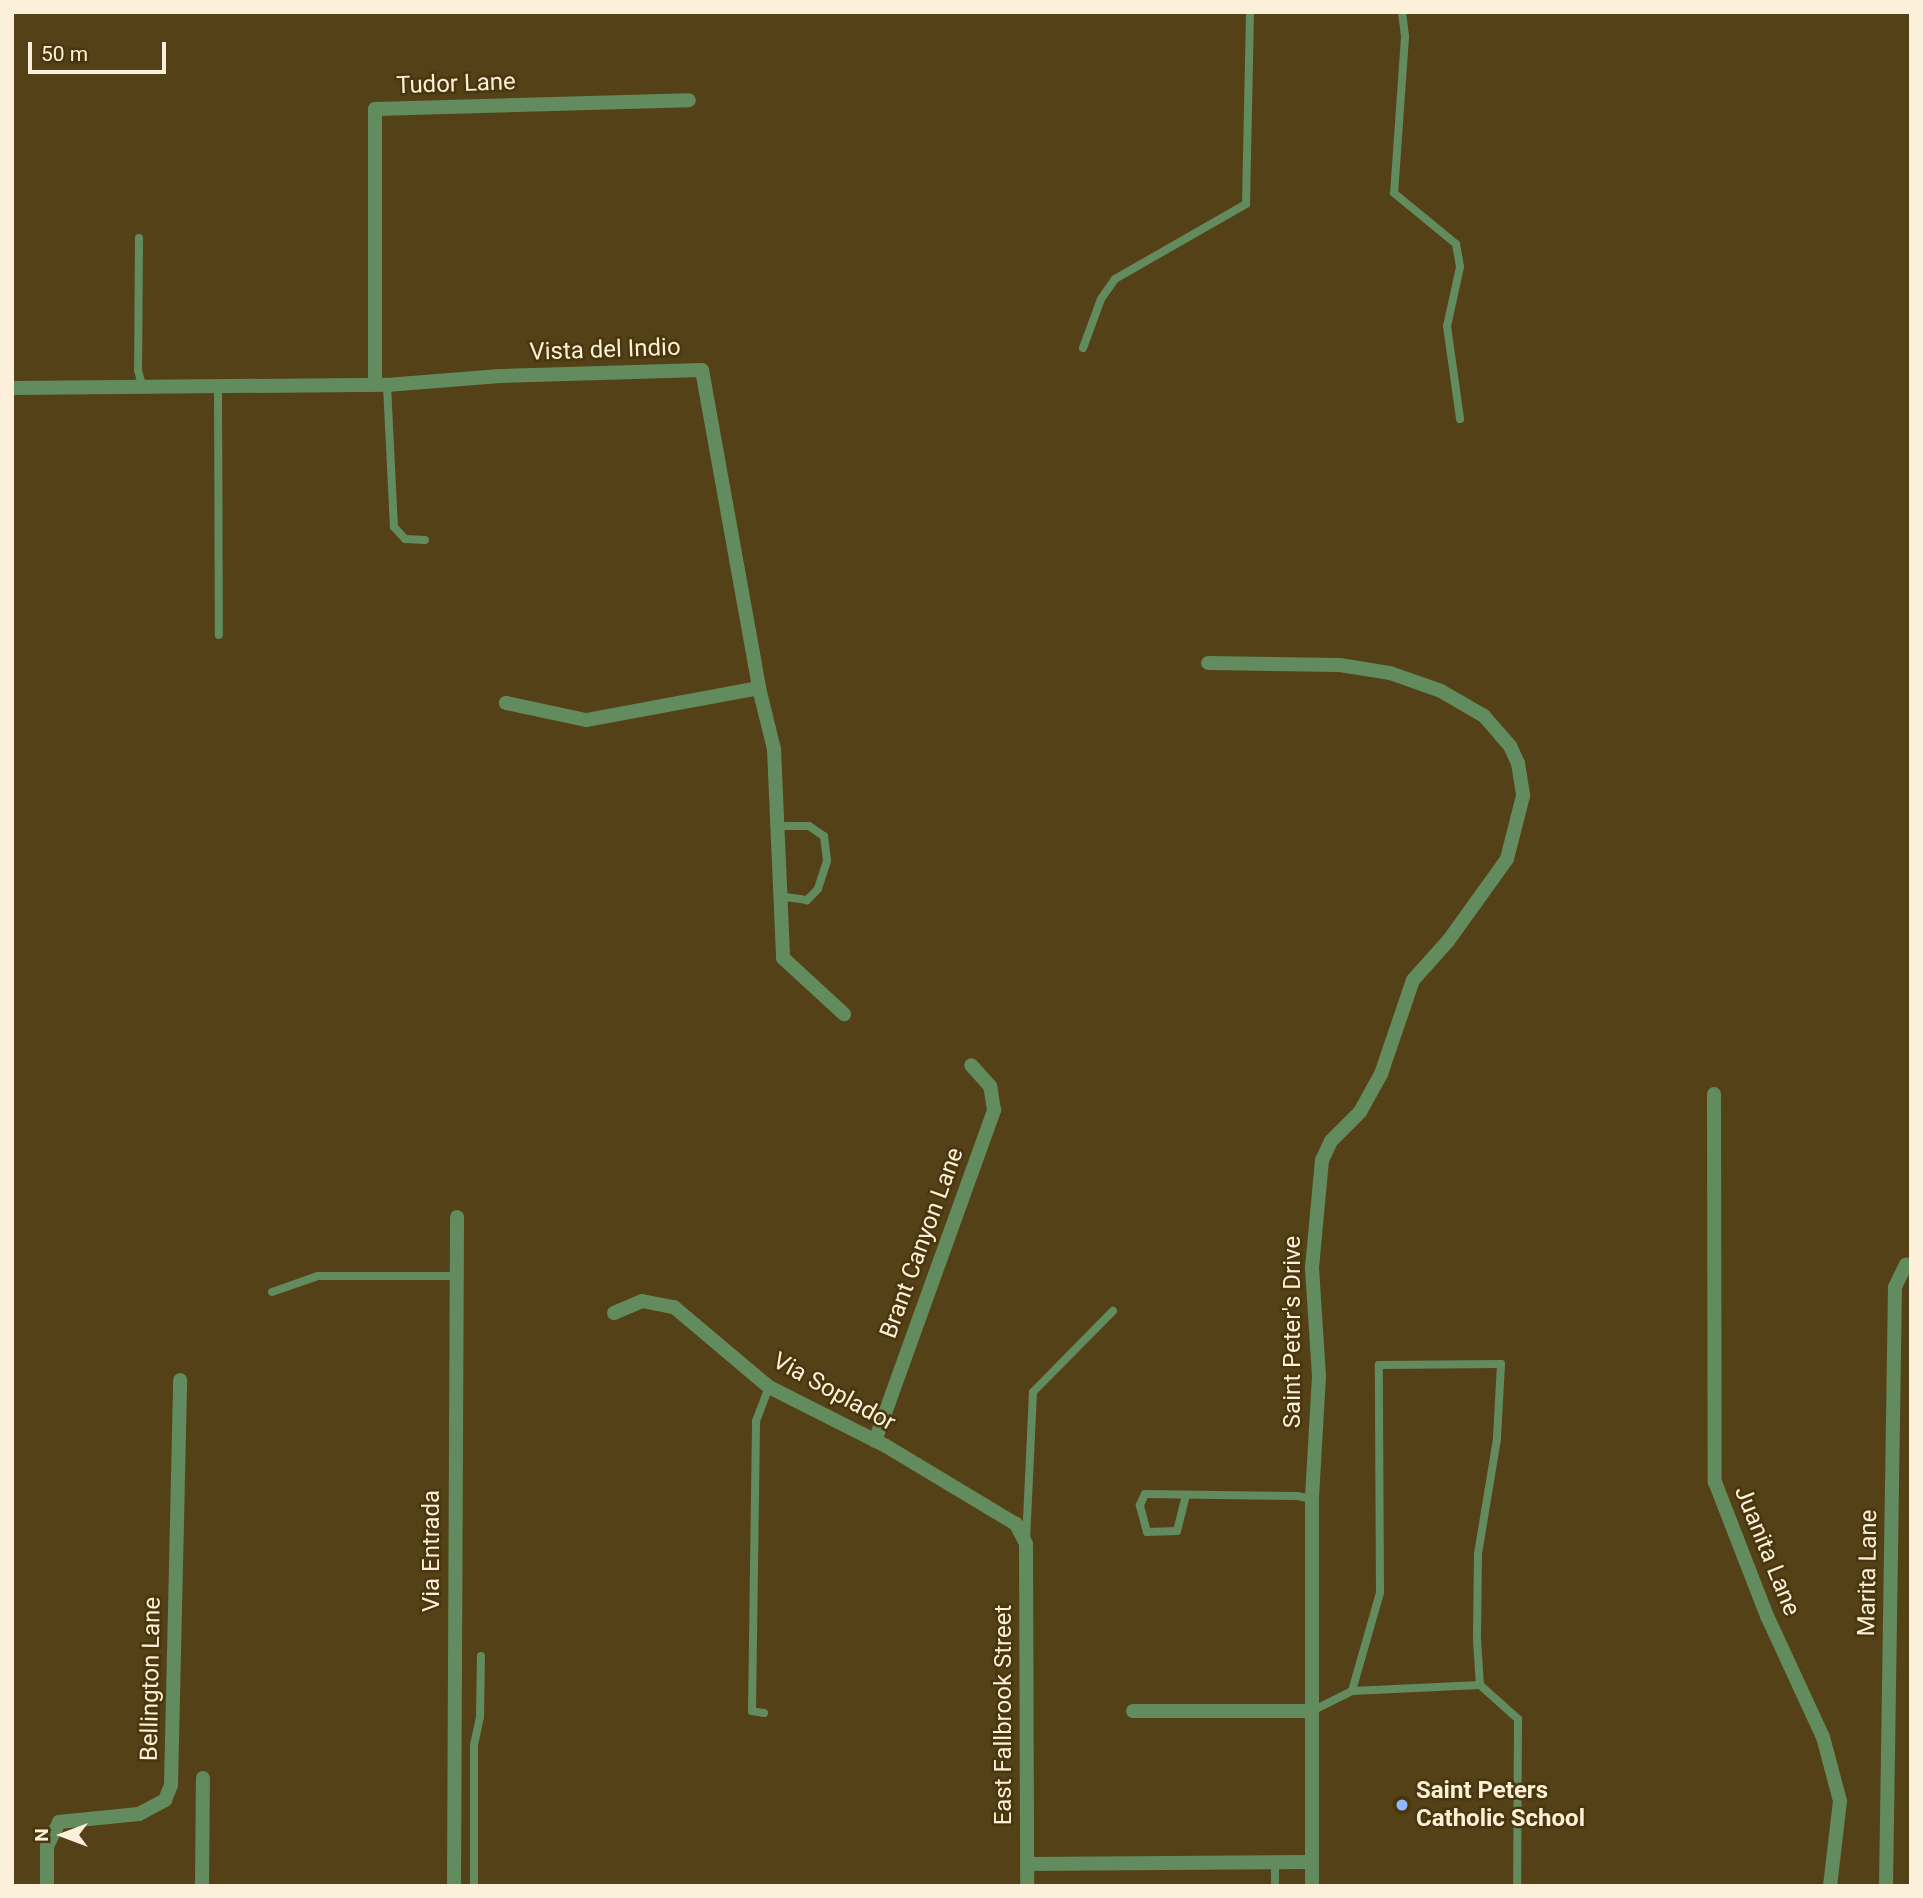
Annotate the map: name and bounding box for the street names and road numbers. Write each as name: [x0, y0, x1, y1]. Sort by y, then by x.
street label: Tudor Lane: [396, 68, 516, 100]
street label: Vista del Indio: [529, 333, 681, 367]
street label: Brant Canyon Lane: [874, 1144, 970, 1342]
street label: Saint Peter's Drive: [1279, 1236, 1307, 1428]
street label: Via Soplador: [768, 1346, 900, 1438]
street label: Juanita Lane: [1728, 1482, 1806, 1620]
street label: Via Entrada: [418, 1490, 446, 1612]
street label: Marita Lane: [1852, 1509, 1884, 1637]
street label: Bellington Lane: [135, 1597, 167, 1761]
street label: East Fallbrook Street: [990, 1605, 1018, 1825]

